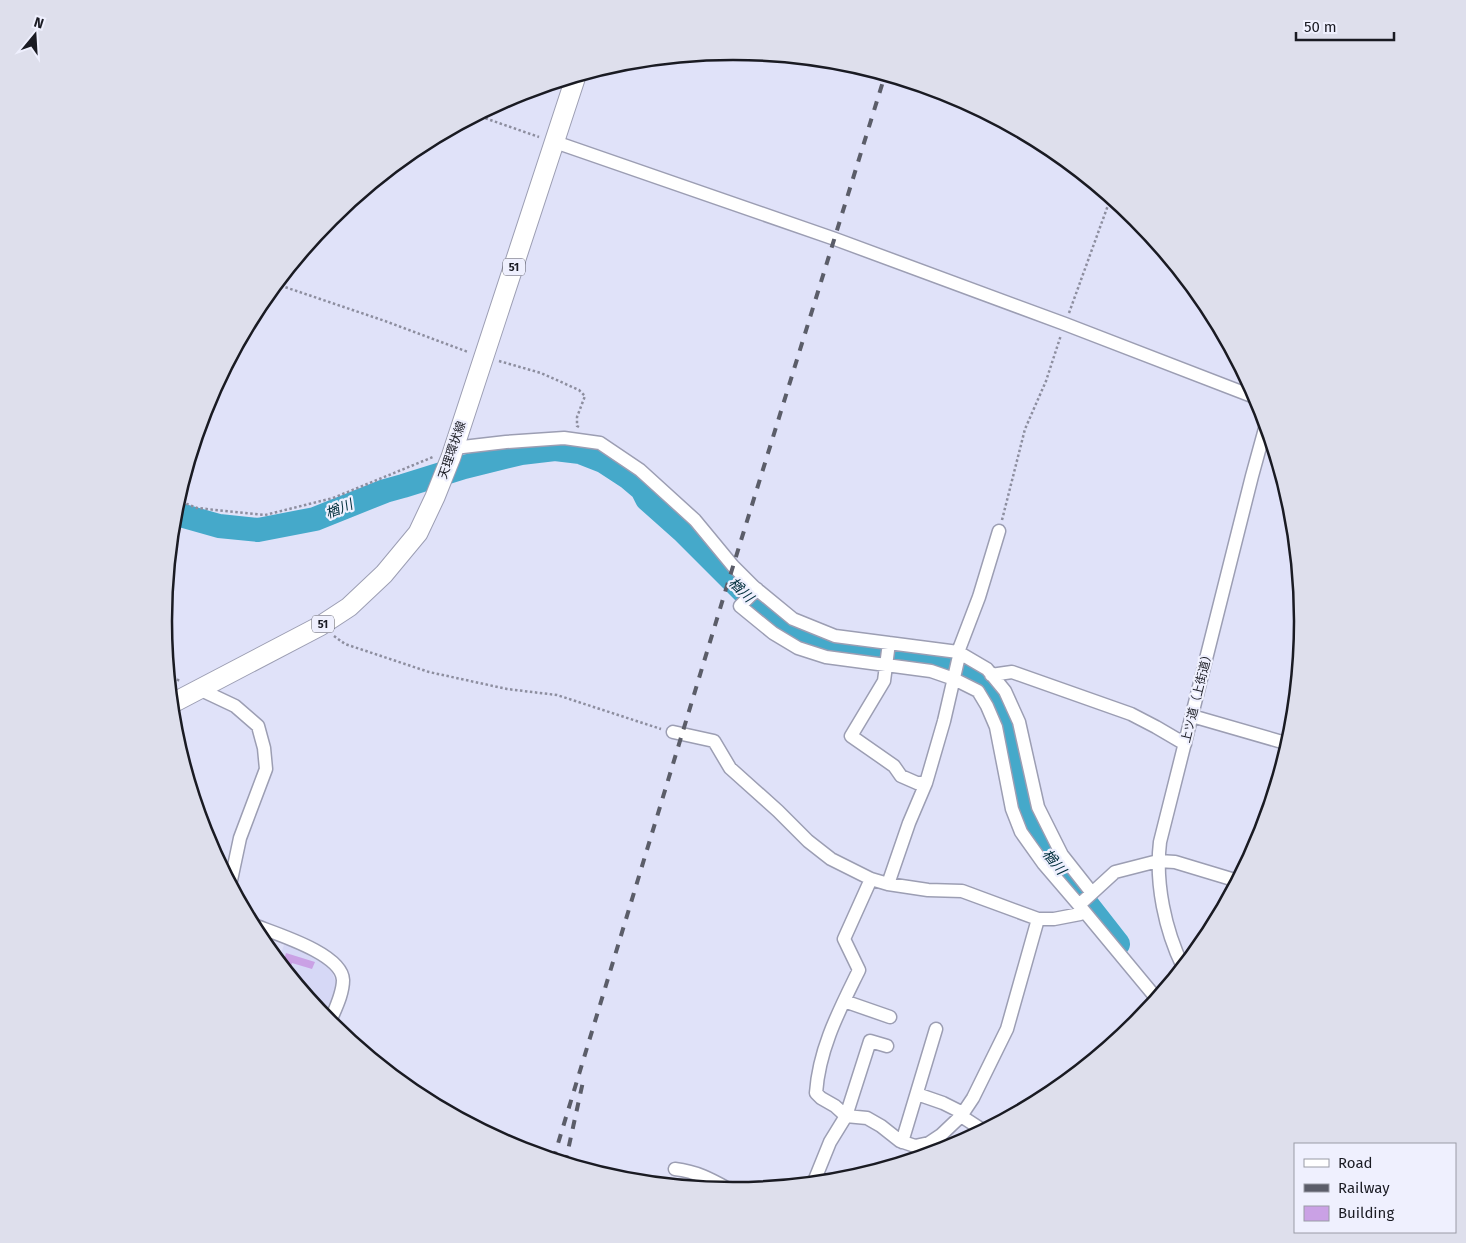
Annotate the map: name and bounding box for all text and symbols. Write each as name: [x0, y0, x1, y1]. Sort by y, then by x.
north arrow: [10, 10, 60, 60]
scale bar: [1296, 10, 1394, 42]
text: N: [32, 14, 46, 33]
text: 50 m: [1304, 18, 1337, 36]
road number: 51: [503, 258, 525, 276]
street label: 天理環状線: [436, 419, 468, 481]
water label: 楢川: [323, 495, 357, 522]
water label: 楢川: [725, 574, 758, 607]
road number: 51: [312, 616, 334, 632]
street label: 上ツ道（上街道）: [1179, 648, 1215, 744]
water label: 楢川: [1039, 846, 1071, 880]
legend: [1294, 1143, 1456, 1233]
text: Road: [1338, 1154, 1373, 1172]
text: Railway: [1338, 1179, 1390, 1197]
text: Building: [1338, 1204, 1394, 1222]

